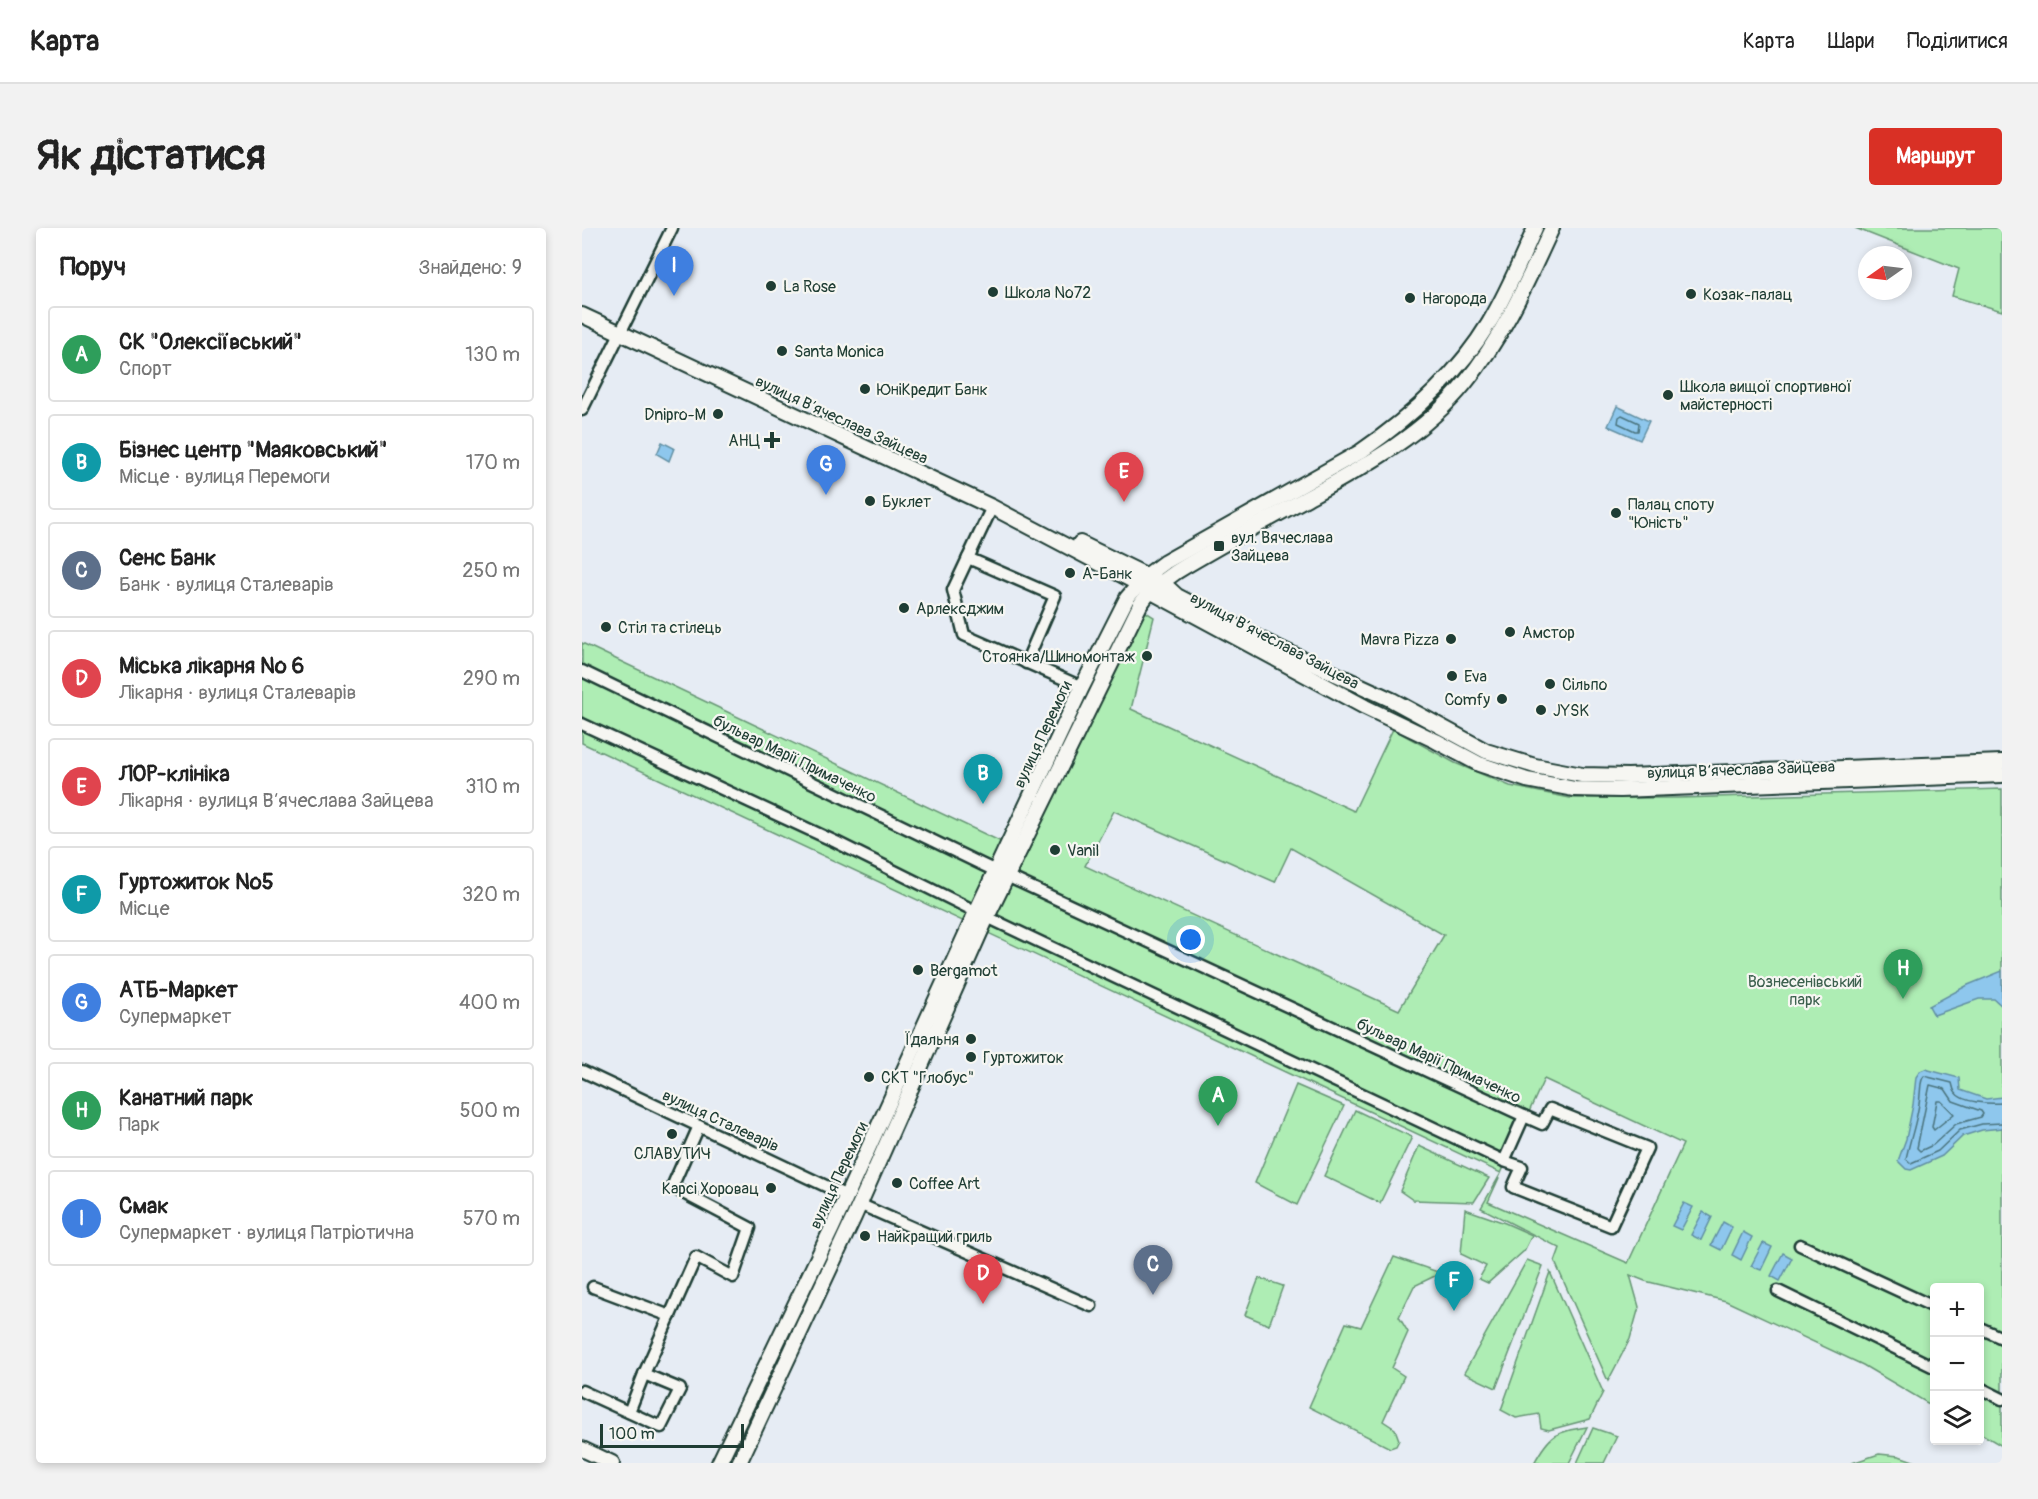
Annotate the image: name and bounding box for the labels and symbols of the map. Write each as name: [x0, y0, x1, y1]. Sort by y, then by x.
north arrow: [1858, 246, 1912, 300]
pin: I: [654, 247, 694, 296]
place label: La Rose: [783, 277, 836, 297]
marker: La Rose: [764, 279, 778, 293]
place label: Школа №72: [1005, 283, 1091, 303]
marker: Школа №72: [986, 285, 1000, 299]
place label: Козак-палац: [1703, 285, 1793, 305]
marker: Козак-палац: [1684, 287, 1698, 301]
place label: Нагорода: [1422, 289, 1487, 309]
marker: Нагорода: [1403, 291, 1417, 305]
place label: Santa Monica: [794, 342, 884, 362]
marker: Santa Monica: [775, 344, 789, 358]
street label: вулиця Вʼячеслава Зайцева: [752, 371, 931, 469]
place label: Школа вищої спортивної майстерності: [1680, 377, 1852, 415]
place label: ЮніКредит Банк: [877, 380, 988, 400]
marker: ЮніКредит Банк: [858, 382, 872, 396]
marker: Школа вищої спортивної майстерності: [1661, 388, 1675, 402]
place label: Dnipro-M: [644, 405, 706, 425]
marker: Dnipro-M: [711, 407, 725, 421]
place label: АНЦ: [728, 431, 760, 451]
marker: АНЦ: [765, 433, 779, 447]
pin: G: [806, 446, 846, 495]
pin: E: [1104, 452, 1144, 502]
place label: Буклет: [882, 492, 931, 512]
marker: Буклет: [863, 494, 877, 508]
place label: Палац споту "Юність": [1628, 495, 1714, 533]
marker: Палац споту "Юність": [1609, 506, 1623, 520]
place label: вул. Вячеслава Зайцева: [1231, 528, 1333, 566]
marker: вул. Вячеслава Зайцева: [1212, 539, 1226, 553]
place label: А-Банк: [1082, 564, 1132, 584]
marker: А-Банк: [1063, 566, 1077, 580]
street label: вулиця Вʼячеслава Зайцева: [1187, 588, 1362, 694]
place label: Арлексджим: [916, 599, 1004, 619]
marker: Арлексджим: [897, 601, 911, 615]
place label: Стіл та стілець: [618, 618, 722, 638]
marker: Стіл та стілець: [599, 620, 613, 634]
place label: Амстор: [1522, 623, 1575, 643]
marker: Амстор: [1503, 625, 1517, 639]
place label: Mavra Pizza: [1360, 630, 1439, 650]
marker: Mavra Pizza: [1444, 632, 1458, 646]
place label: Стоянка/Шиномонтаж: [982, 647, 1136, 667]
marker: Стоянка/Шиномонтаж: [1140, 649, 1154, 663]
place label: Eva: [1464, 667, 1487, 687]
marker: Eva: [1445, 669, 1459, 683]
place label: Сільпо: [1562, 675, 1608, 695]
marker: Сільпо: [1543, 677, 1557, 691]
street label: вулиця Перемоги: [1009, 678, 1076, 791]
place label: Comfy: [1444, 690, 1490, 710]
marker: Comfy: [1495, 692, 1509, 706]
place label: JYSK: [1553, 701, 1589, 721]
marker: JYSK: [1534, 703, 1548, 717]
street label: бульвар Марії Примаченко: [710, 711, 880, 807]
pin: B: [964, 754, 1002, 804]
street label: вулиця Вʼячеслава Зайцева: [1647, 757, 1835, 783]
place label: Vanil: [1067, 841, 1099, 861]
marker: Vanil: [1048, 843, 1062, 857]
your location: [1176, 925, 1205, 954]
pin: H: [1884, 950, 1922, 999]
place label: Bergamot: [930, 961, 998, 981]
marker: Bergamot: [911, 963, 925, 977]
park label: Вознесенівський парк: [1748, 972, 1862, 1010]
street label: бульвар Марії Примаченко: [1353, 1014, 1524, 1108]
place label: Їдальня: [905, 1030, 959, 1050]
marker: Їдальня: [964, 1032, 978, 1046]
place label: Гуртожиток: [983, 1048, 1064, 1068]
marker: Гуртожиток: [964, 1050, 978, 1064]
place label: СКТ "Глобус": [881, 1068, 974, 1088]
marker: СКТ "Глобус": [862, 1070, 876, 1084]
pin: A: [1198, 1076, 1238, 1126]
street label: вулиця Сталеварів: [659, 1085, 782, 1157]
street label: вулиця Перемоги: [805, 1119, 872, 1232]
marker: СЛАВУТИЧ: [665, 1127, 679, 1141]
place label: СЛАВУТИЧ: [634, 1144, 711, 1164]
place label: Coffee Art: [909, 1174, 980, 1194]
marker: Coffee Art: [890, 1176, 904, 1190]
place label: Карсі Хоровац: [662, 1179, 759, 1199]
marker: Карсі Хоровац: [764, 1181, 778, 1195]
place label: Найкращий гриль: [877, 1227, 993, 1247]
marker: Найкращий гриль: [858, 1229, 872, 1243]
pin: C: [1134, 1246, 1172, 1295]
pin: D: [964, 1254, 1002, 1304]
pin: F: [1434, 1262, 1474, 1311]
scale bar: [600, 1421, 744, 1448]

